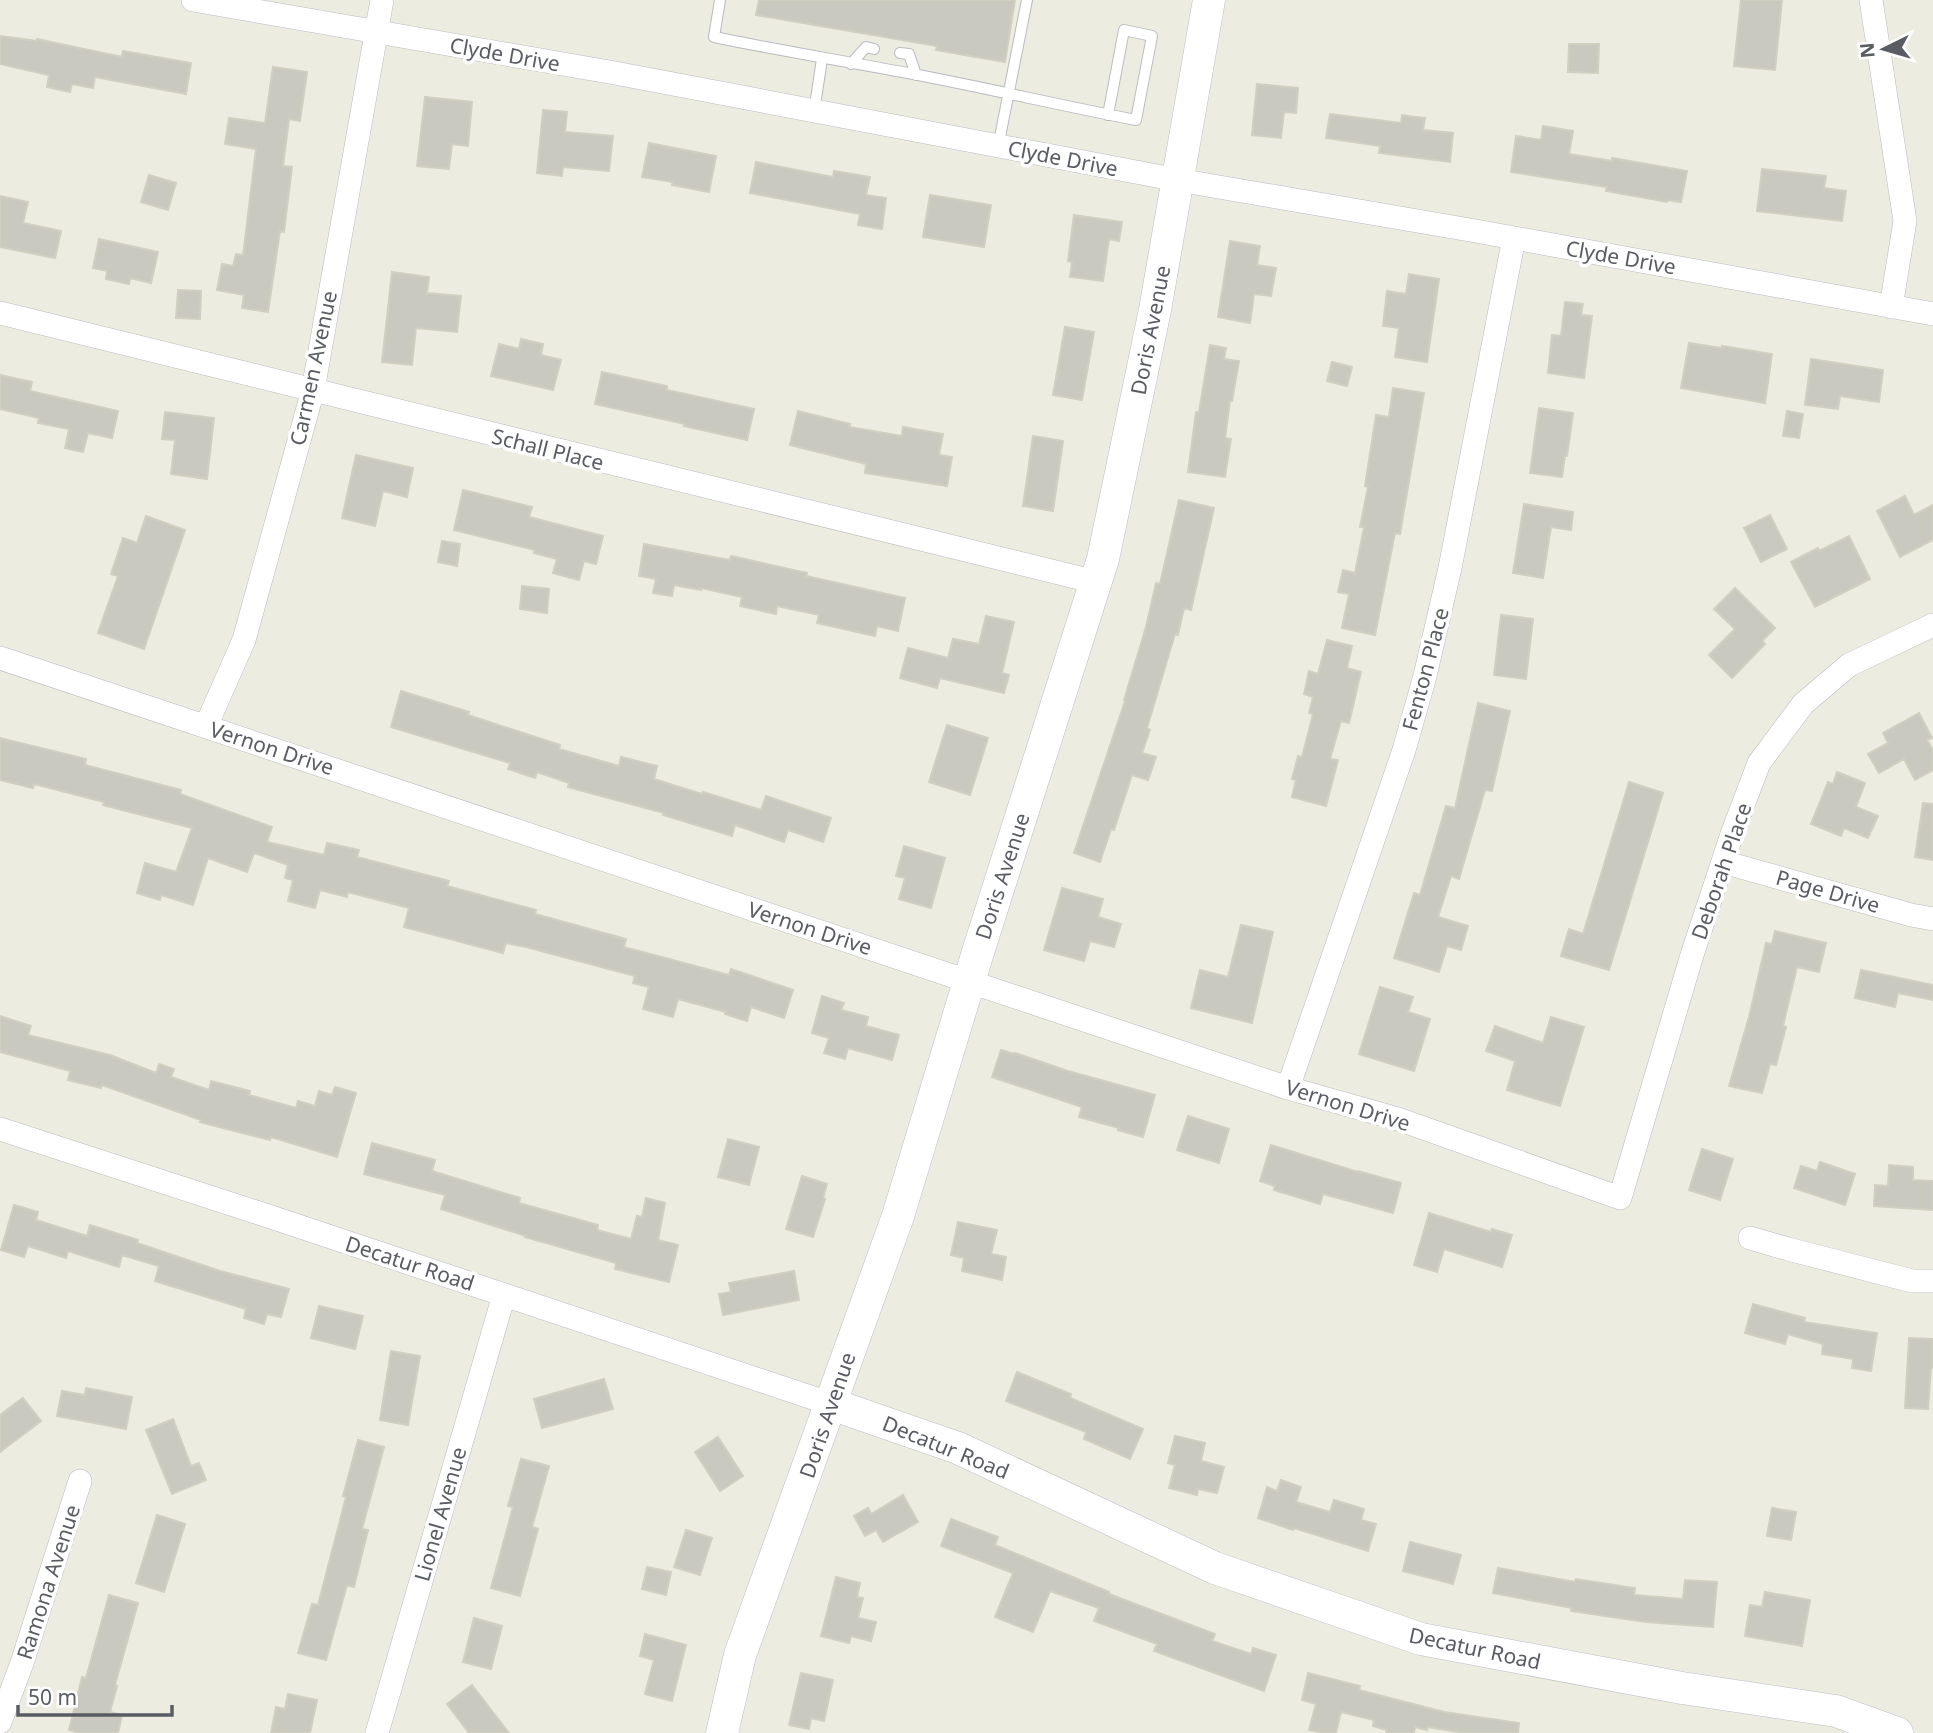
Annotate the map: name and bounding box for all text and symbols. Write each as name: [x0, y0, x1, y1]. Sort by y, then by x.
north arrow: [1849, 14, 1919, 84]
street label: Clyde Drive: [448, 31, 562, 77]
text: N: [1853, 42, 1881, 59]
street label: Clyde Drive: [1006, 134, 1120, 182]
street label: Clyde Drive: [1564, 234, 1678, 280]
street label: Doris Avenue: [1124, 263, 1176, 397]
street label: Carmen Avenue: [283, 288, 343, 448]
street label: Schall Place: [489, 422, 607, 476]
street label: Fenton Place: [1395, 604, 1455, 734]
street label: Vernon Drive: [206, 715, 338, 781]
street label: Deborah Place: [1684, 799, 1758, 943]
street label: Doris Avenue: [968, 809, 1036, 943]
street label: Page Drive: [1773, 863, 1883, 919]
street label: Vernon Drive: [744, 895, 876, 961]
street label: Vernon Drive: [1282, 1073, 1414, 1137]
street label: Decatur Road: [342, 1229, 478, 1297]
street label: Doris Avenue: [792, 1348, 862, 1482]
street label: Decatur Road: [879, 1409, 1013, 1485]
street label: Lionel Avenue: [407, 1444, 473, 1584]
street label: Ramona Avenue: [10, 1501, 86, 1663]
street label: Decatur Road: [1406, 1620, 1544, 1676]
scale bar: [18, 1674, 172, 1718]
text: 50 m: [28, 1683, 77, 1711]

